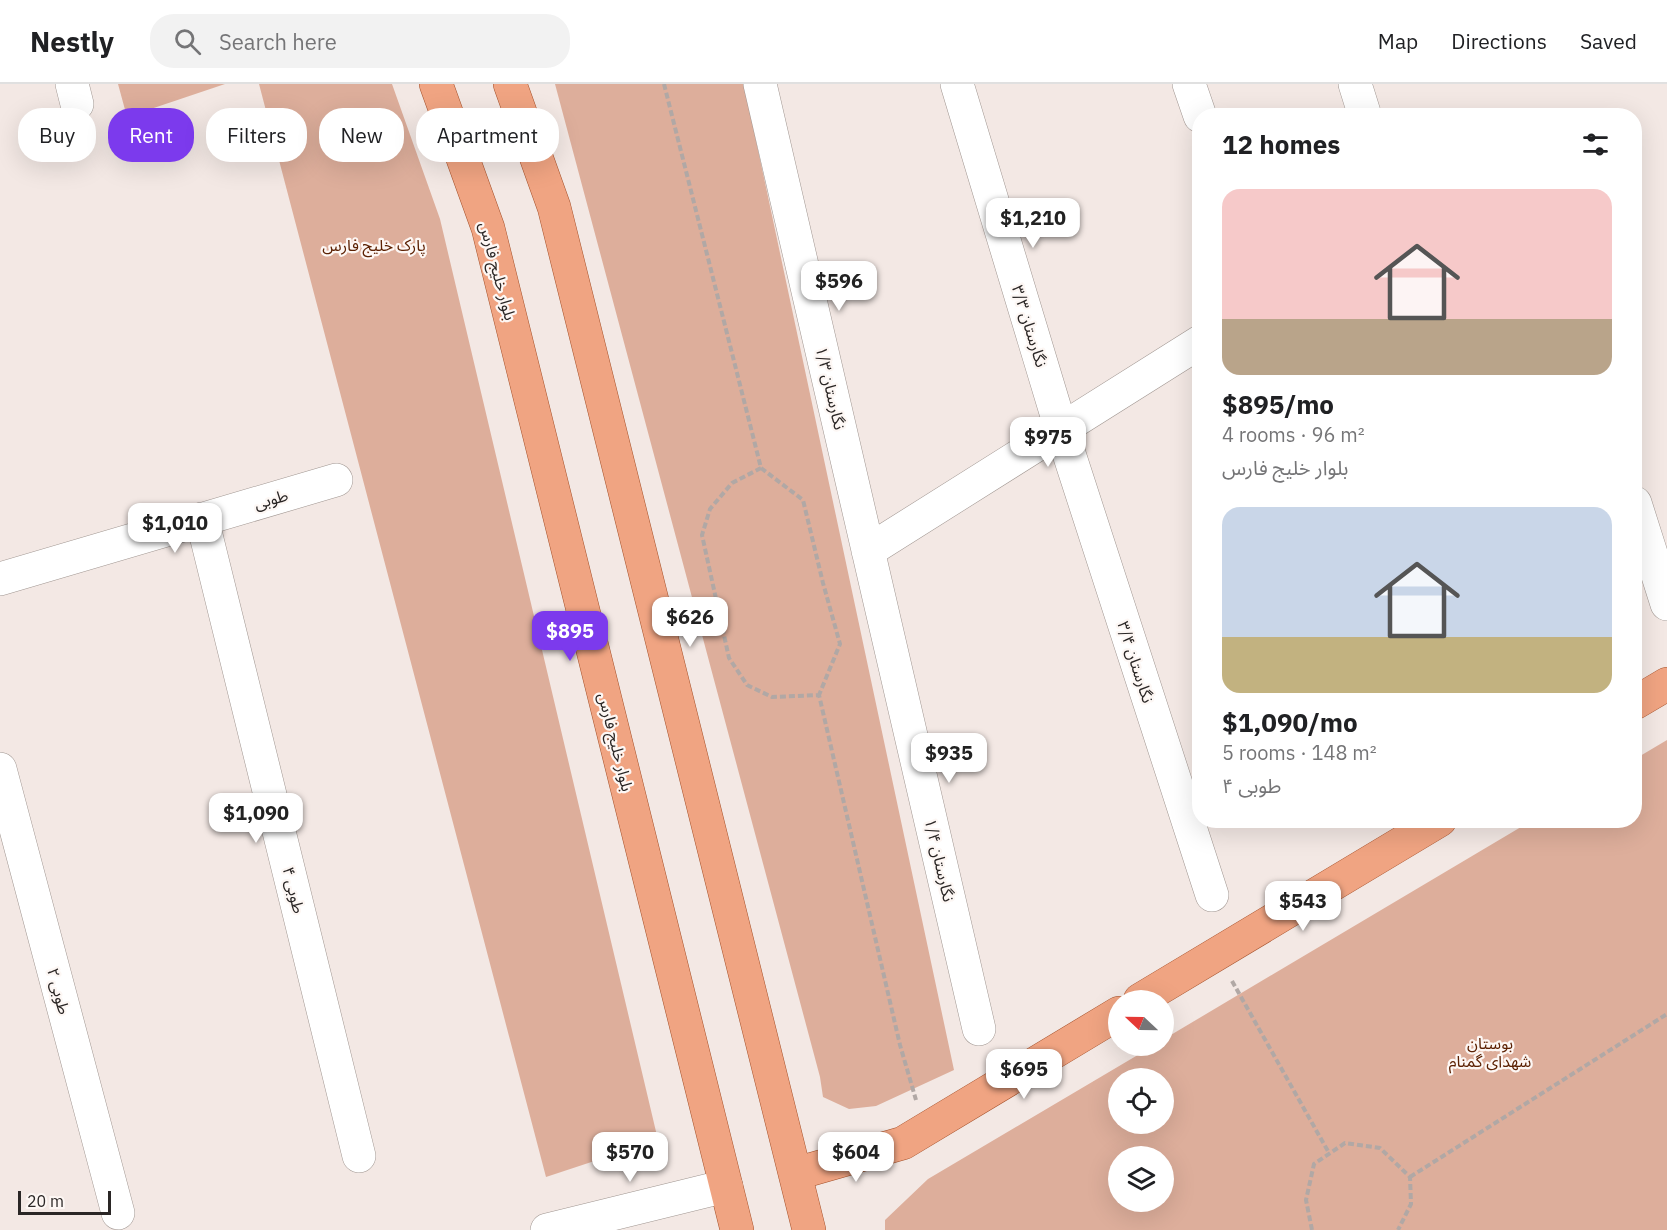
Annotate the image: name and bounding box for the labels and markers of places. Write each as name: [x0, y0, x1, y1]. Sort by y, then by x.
pin: $1,210: [984, 198, 1082, 249]
pin: $596: [803, 261, 875, 312]
pin: $975: [1012, 417, 1084, 468]
pin: $1,010: [126, 503, 224, 554]
pin: $626: [654, 597, 726, 648]
pin: $895: [534, 611, 606, 662]
pin: $935: [913, 733, 985, 784]
pin: $1,090: [207, 793, 305, 844]
pin: $543: [1267, 881, 1339, 932]
pin: $695: [988, 1049, 1060, 1100]
pin: $570: [594, 1132, 666, 1183]
pin: $604: [820, 1132, 892, 1183]

